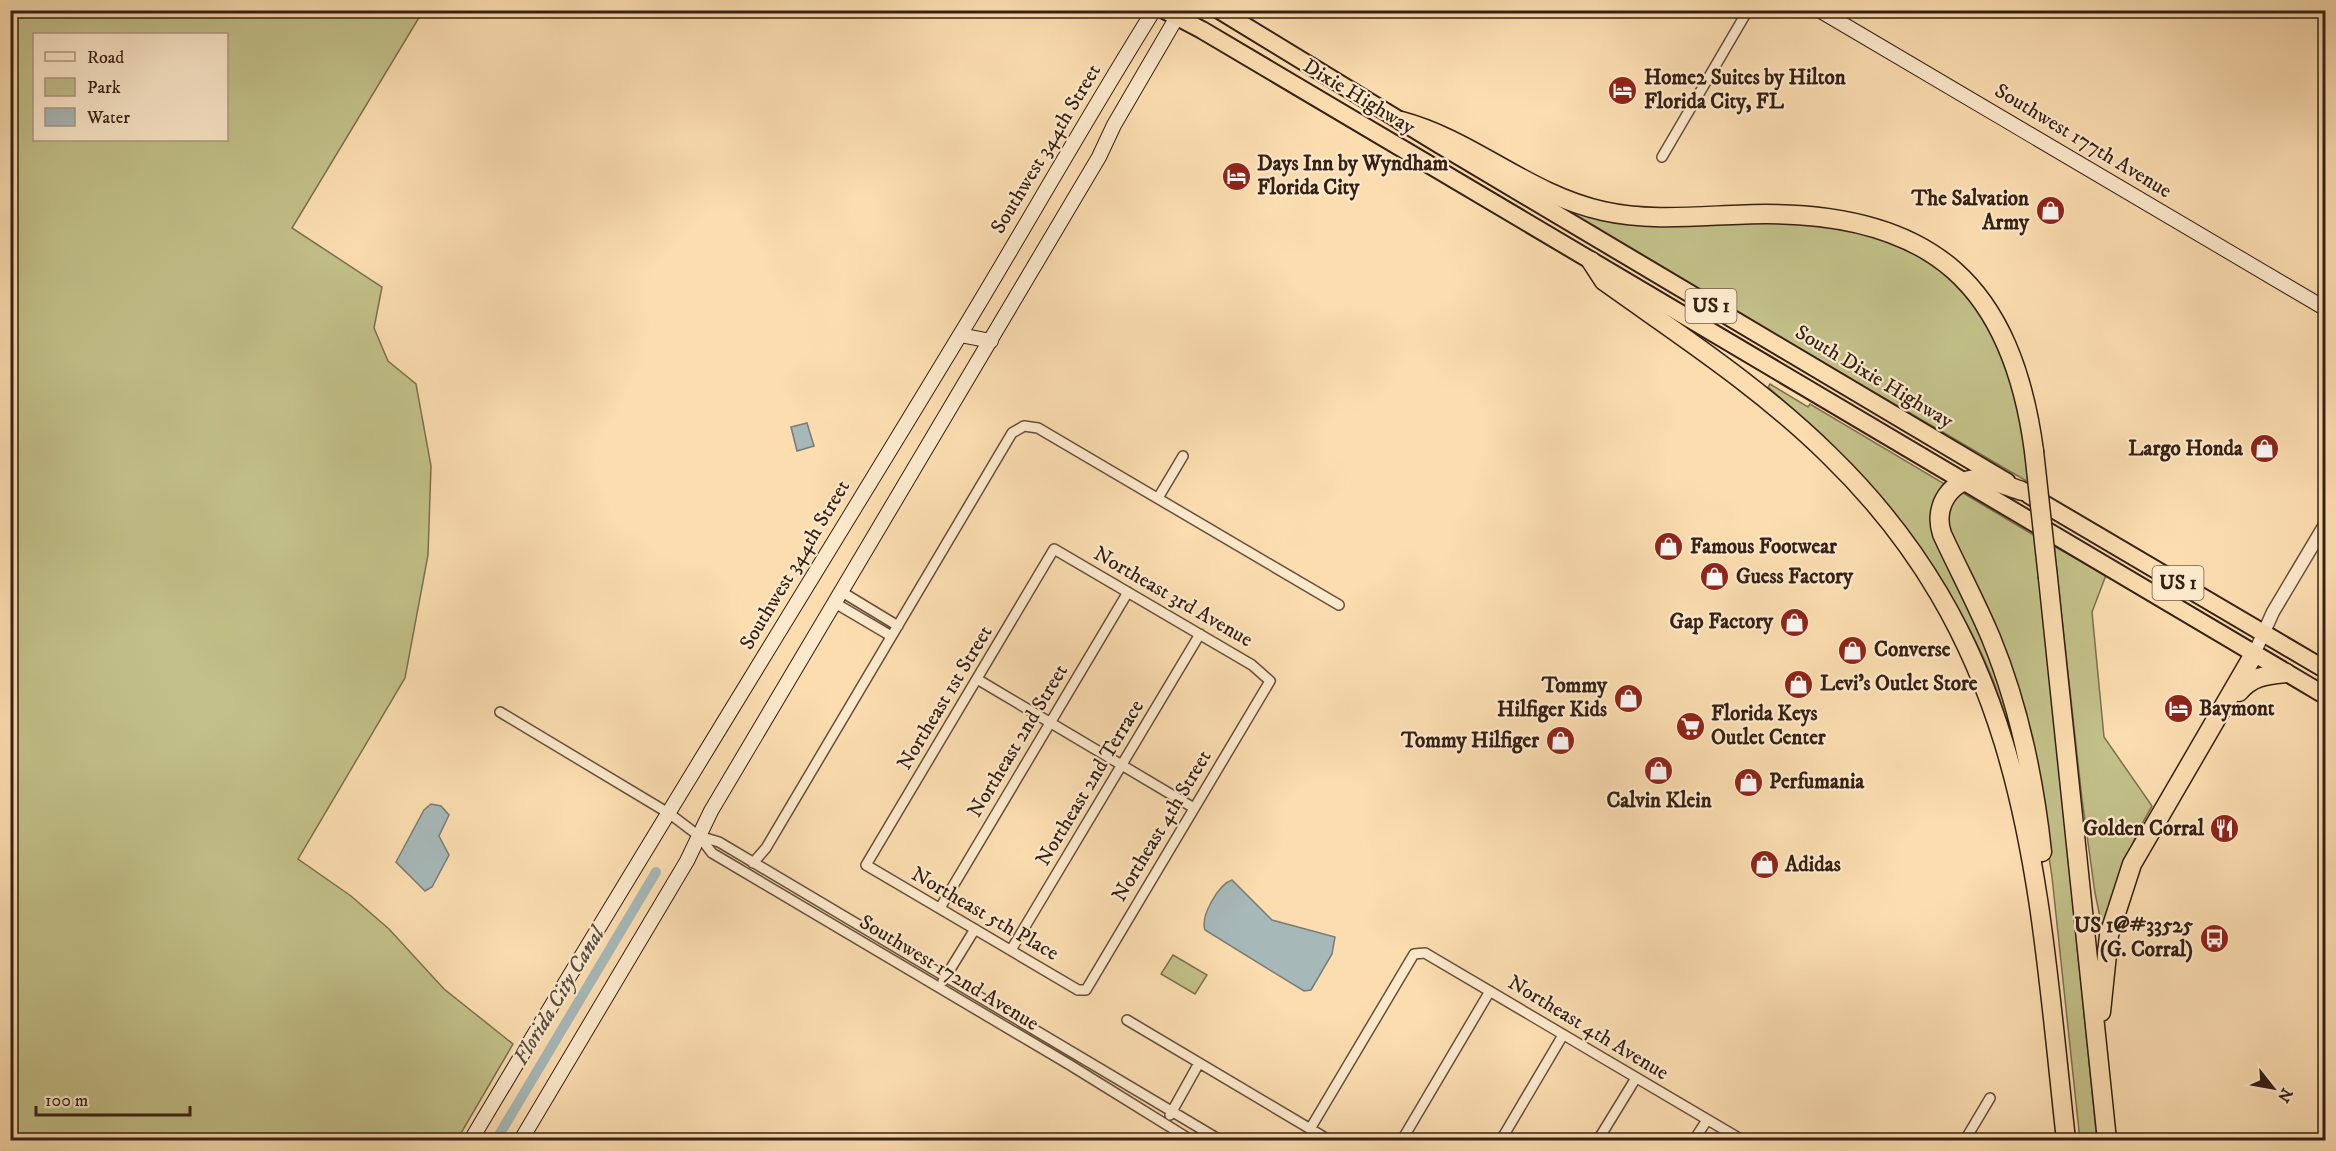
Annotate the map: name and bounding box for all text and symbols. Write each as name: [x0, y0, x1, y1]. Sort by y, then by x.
legend: [33, 33, 228, 141]
text: Road: [87, 47, 124, 69]
street label: Dixie Highway: [1298, 53, 1421, 141]
street label: Southwest 344th Street: [985, 59, 1107, 239]
place label: Home2 Suites by Hilton Florida City, FL: [1644, 65, 1847, 115]
hotel icon: Home2 Suites by Hilton Florida City, FL: [1607, 74, 1639, 106]
text: Park: [87, 77, 121, 99]
street label: Southwest 177th Avenue: [1990, 78, 2176, 204]
text: Water: [86, 107, 130, 129]
place label: Days Inn by Wyndham Florida City: [1257, 151, 1448, 201]
hotel icon: Days Inn by Wyndham Florida City: [1220, 160, 1252, 192]
place label: The Salvation Army: [1910, 186, 2030, 236]
shop icon: The Salvation Army: [2034, 195, 2066, 227]
road number: US 1: [1686, 289, 1736, 323]
street label: South Dixie Highway: [1790, 320, 1959, 435]
shop icon: Largo Honda: [2248, 433, 2280, 465]
place label: Largo Honda: [2128, 436, 2244, 462]
street label: Southwest 344th Street: [734, 475, 856, 655]
shop icon: Famous Footwear: [1653, 531, 1685, 563]
place label: Famous Footwear: [1690, 534, 1838, 560]
street label: Northeast 3rd Avenue: [1089, 541, 1257, 653]
shop icon: Guess Factory: [1699, 561, 1731, 593]
place label: Guess Factory: [1736, 564, 1854, 590]
road number: US 1: [2152, 566, 2204, 600]
shop icon: Gap Factory: [1778, 606, 1810, 638]
place label: Gap Factory: [1669, 609, 1774, 635]
street label: Northeast 1st Street: [892, 621, 998, 775]
shop icon: Converse: [1837, 634, 1869, 666]
place label: Converse: [1874, 637, 1951, 663]
street label: Northeast 2nd Street: [962, 659, 1074, 822]
shop icon: Levi's Outlet Store: [1783, 668, 1815, 700]
place label: Levi's Outlet Store: [1820, 671, 1978, 697]
place label: Tommy Hilfiger Kids: [1497, 673, 1608, 723]
shop icon: Tommy Hilfiger Kids: [1612, 682, 1644, 714]
hotel icon: Baymont: [2162, 693, 2194, 725]
street label: Northeast 2nd Terrace: [1030, 695, 1150, 871]
place label: Baymont: [2199, 696, 2275, 722]
place label: Florida Keys Outlet Center: [1711, 701, 1827, 751]
supermarket icon: Florida Keys Outlet Center: [1674, 710, 1706, 742]
shop icon: Tommy Hilfiger: [1544, 725, 1576, 757]
place label: Tommy Hilfiger: [1400, 728, 1540, 754]
street label: Northeast 4th Street: [1106, 745, 1218, 907]
shop icon: Calvin Klein: [1643, 754, 1675, 786]
shop icon: Perfumania: [1732, 766, 1764, 798]
place label: Perfumania: [1769, 769, 1865, 795]
place label: Calvin Klein: [1606, 788, 1713, 814]
restaurant icon: Golden Corral: [2209, 813, 2241, 845]
place label: Golden Corral: [2083, 816, 2205, 842]
shop icon: Adidas: [1748, 849, 1780, 881]
place label: Adidas: [1784, 852, 1841, 878]
street label: Northeast 5th Place: [907, 861, 1064, 967]
street label: Southwest 172nd Avenue: [855, 909, 1044, 1037]
place label: US 1@#33525 (G. Corral): [2074, 913, 2194, 963]
water label: Florida City Canal: [507, 920, 612, 1070]
bus stop icon: US 1@#33525 (G. Corral): [2198, 922, 2230, 954]
street label: Northeast 4th Avenue: [1503, 970, 1673, 1086]
north arrow: [2243, 1058, 2303, 1118]
scale bar: [36, 1079, 190, 1117]
text: N: [2273, 1084, 2297, 1106]
text: 100 m: [45, 1090, 88, 1112]

